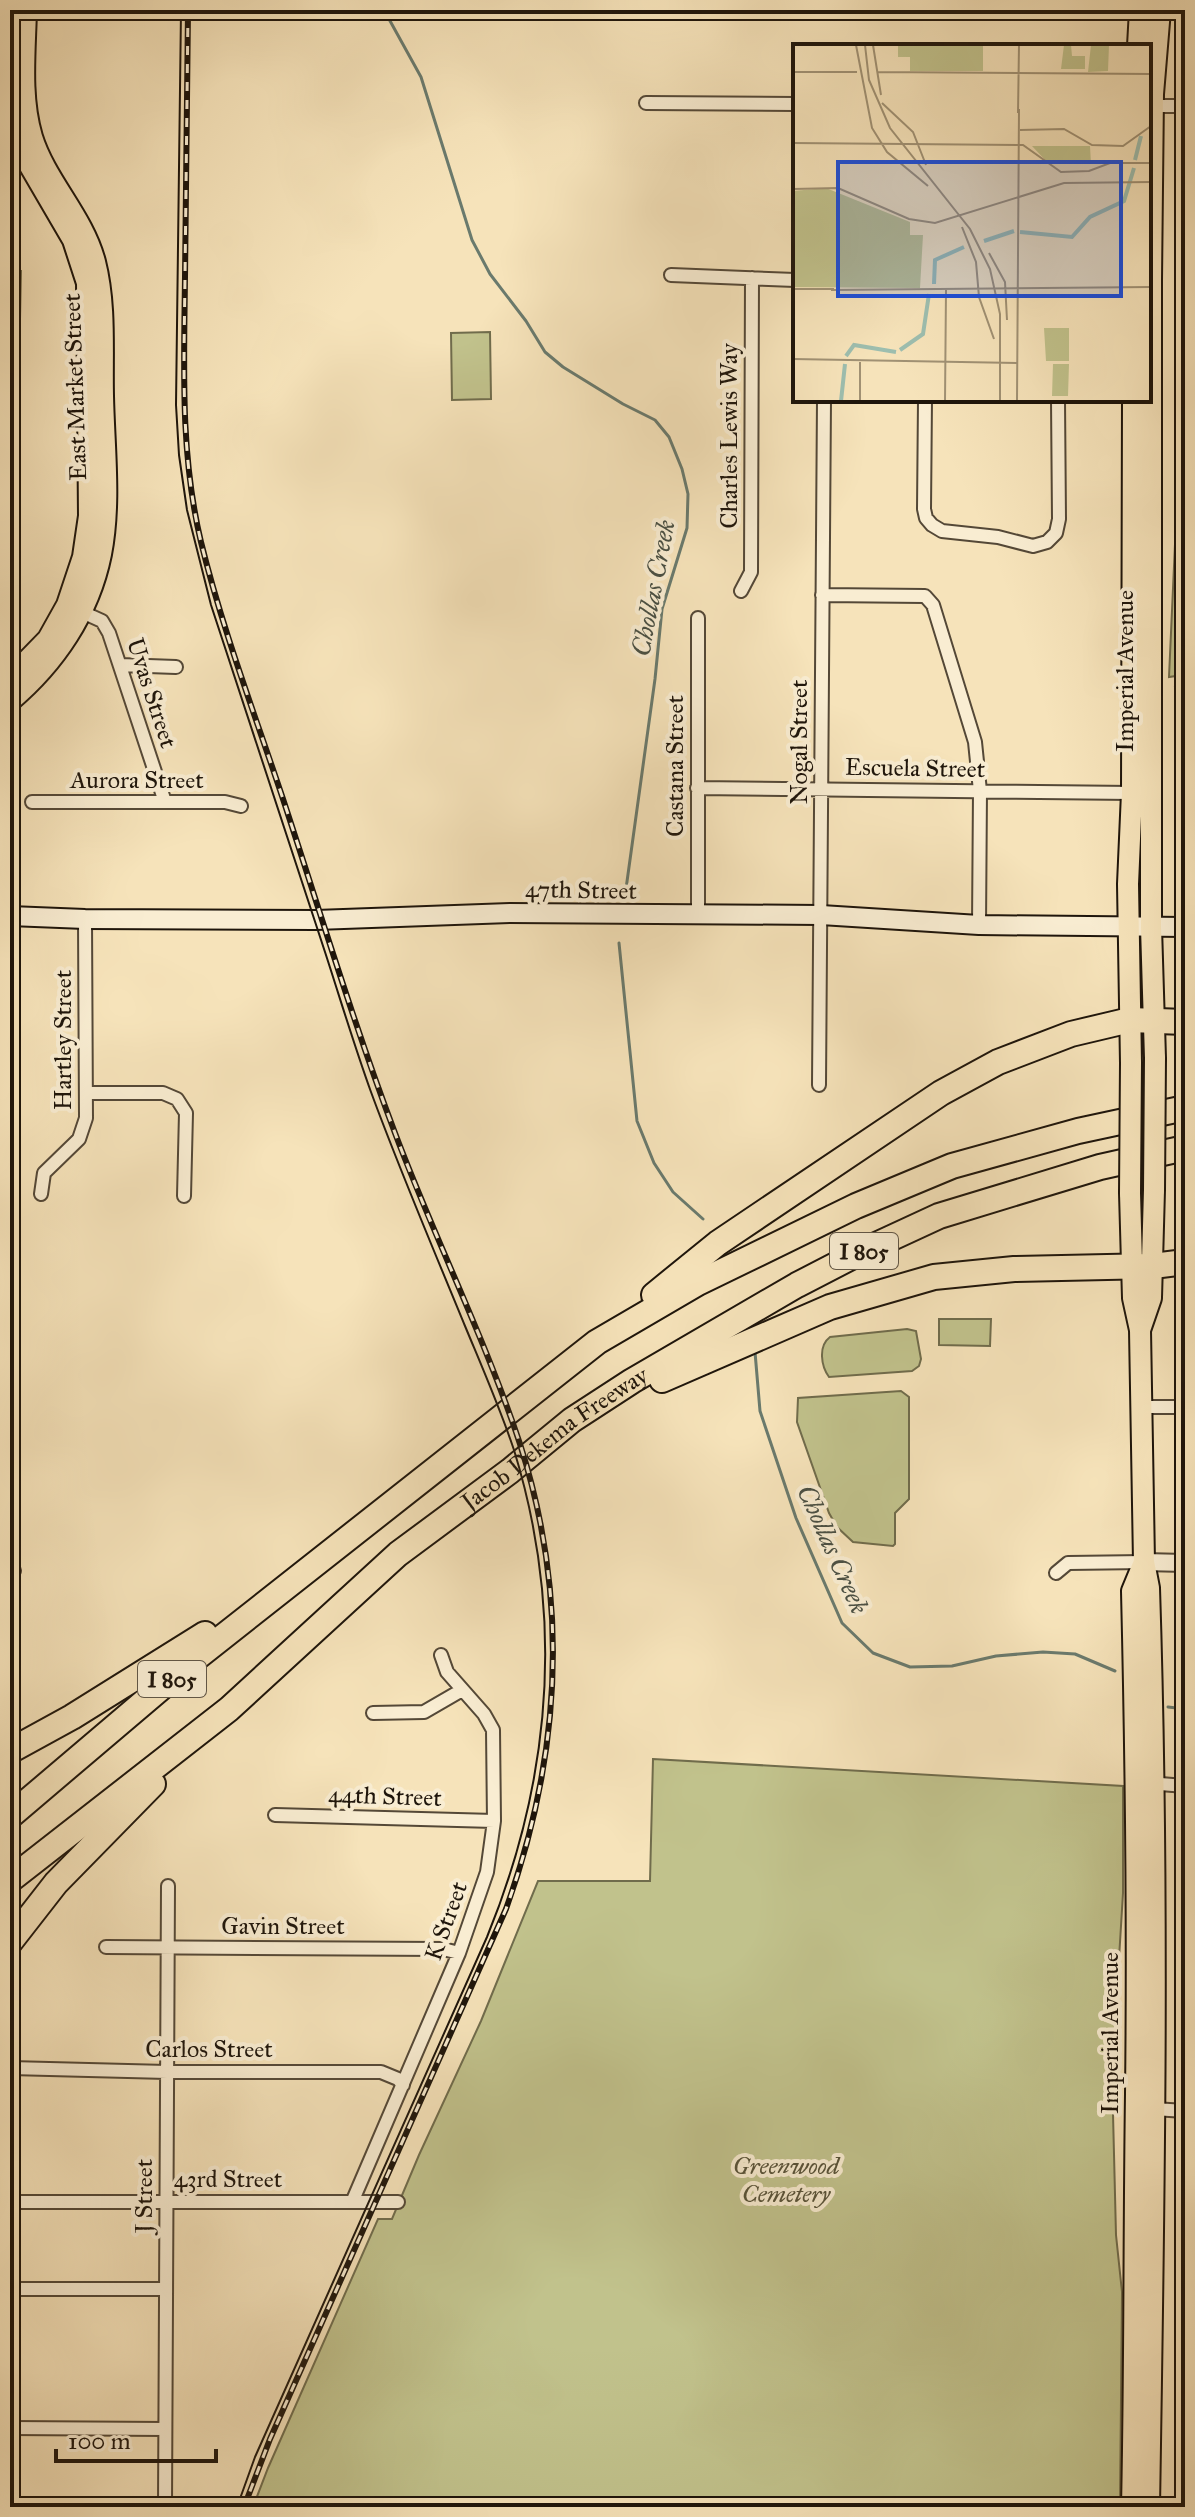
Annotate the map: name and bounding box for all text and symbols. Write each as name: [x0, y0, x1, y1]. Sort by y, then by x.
inset map: [793, 44, 1151, 402]
street label: East Market Street: [57, 292, 93, 481]
street label: Charles Lewis Way: [714, 342, 744, 529]
water label: Chollas Creek: [624, 517, 682, 659]
street label: Imperial Avenue: [1110, 590, 1140, 752]
street label: Uvas Street: [120, 634, 184, 752]
street label: Nogal Street: [784, 679, 814, 804]
street label: Castana Street: [660, 695, 690, 837]
street label: Escuela Street: [845, 752, 986, 784]
street label: Aurora Street: [69, 765, 204, 795]
street label: 47th Street: [525, 874, 638, 906]
street label: Hartley Street: [48, 969, 78, 1110]
road number: I 805: [830, 1233, 898, 1269]
street label: Jacob Dekema Freeway: [453, 1360, 654, 1519]
water label: Chollas Creek: [790, 1479, 876, 1619]
road number: I 805: [138, 1661, 206, 1697]
street label: 44th Street: [328, 1779, 443, 1813]
street label: K Street: [418, 1877, 474, 1965]
street label: Gavin Street: [221, 1911, 345, 1941]
street label: Imperial Avenue: [1095, 1952, 1125, 2114]
street label: Carlos Street: [145, 2034, 273, 2064]
park label: Greenwood Cemetery: [733, 2151, 841, 2209]
street label: J Street: [129, 2158, 159, 2236]
street label: 43rd Street: [174, 2164, 283, 2194]
scale bar: [56, 2413, 216, 2463]
text: 100 m: [68, 2426, 131, 2456]

